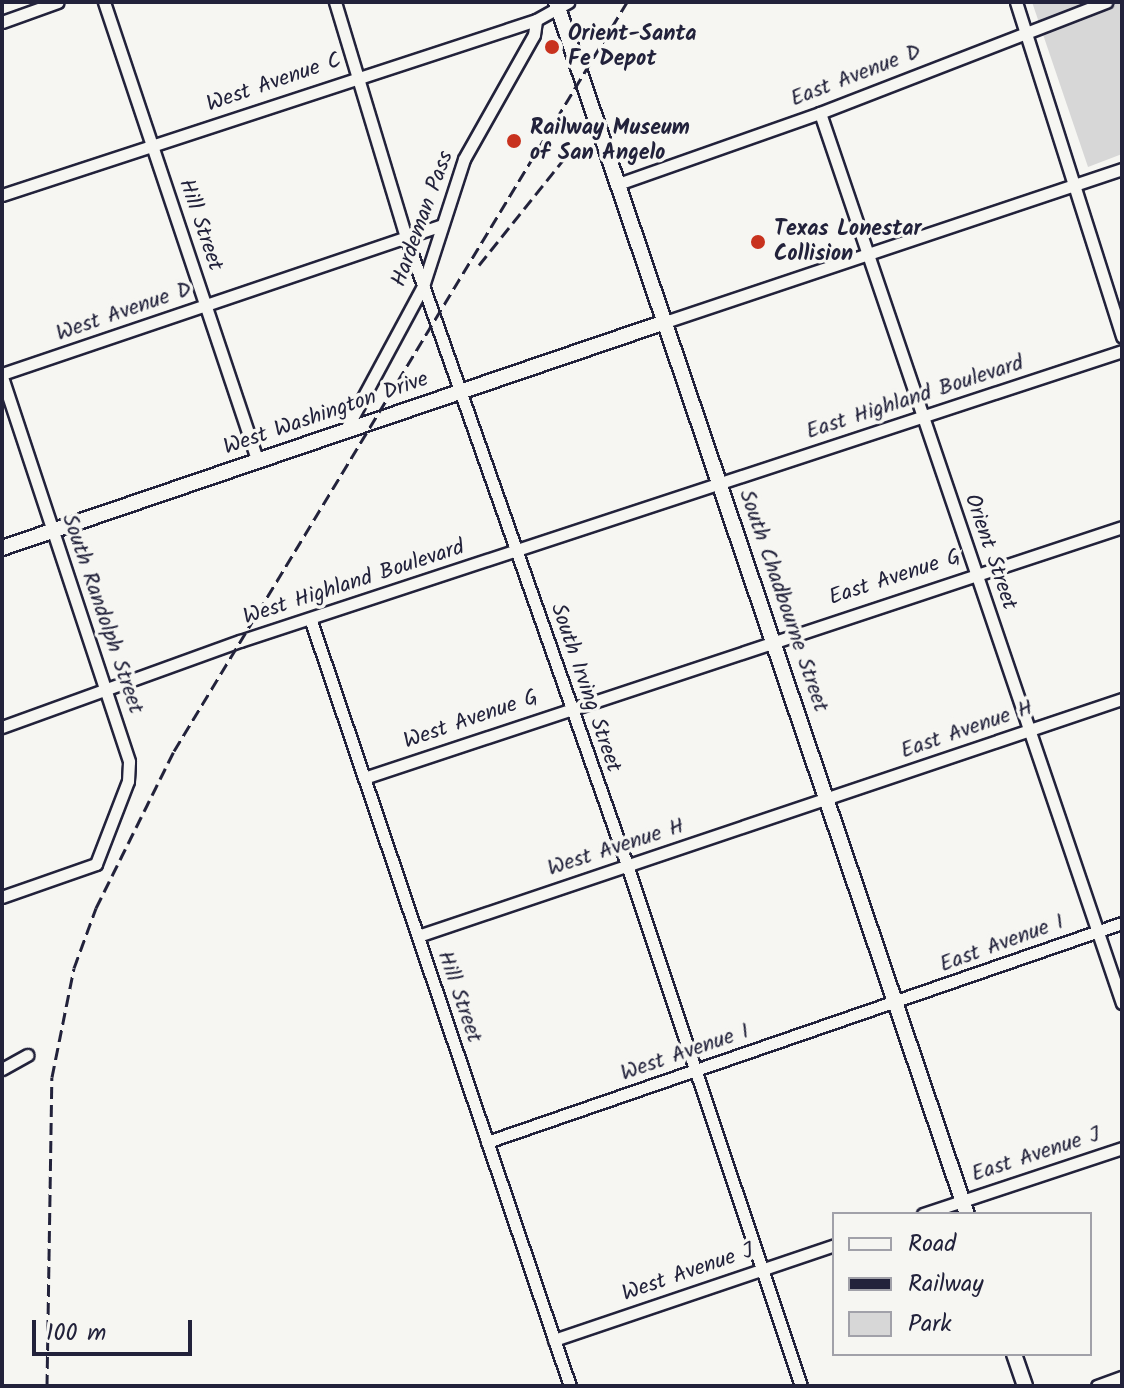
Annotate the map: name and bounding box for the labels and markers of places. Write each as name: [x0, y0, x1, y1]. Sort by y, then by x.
place label: Orient-Santa Fe Depot: [568, 21, 697, 72]
marker: Orient-Santa Fe Depot: [543, 38, 561, 56]
place label: Railway Museum of San Angelo: [530, 115, 690, 166]
marker: Railway Museum of San Angelo: [505, 132, 523, 150]
place label: Texas Lonestar Collision: [774, 216, 921, 268]
marker: Texas Lonestar Collision: [749, 233, 767, 251]

